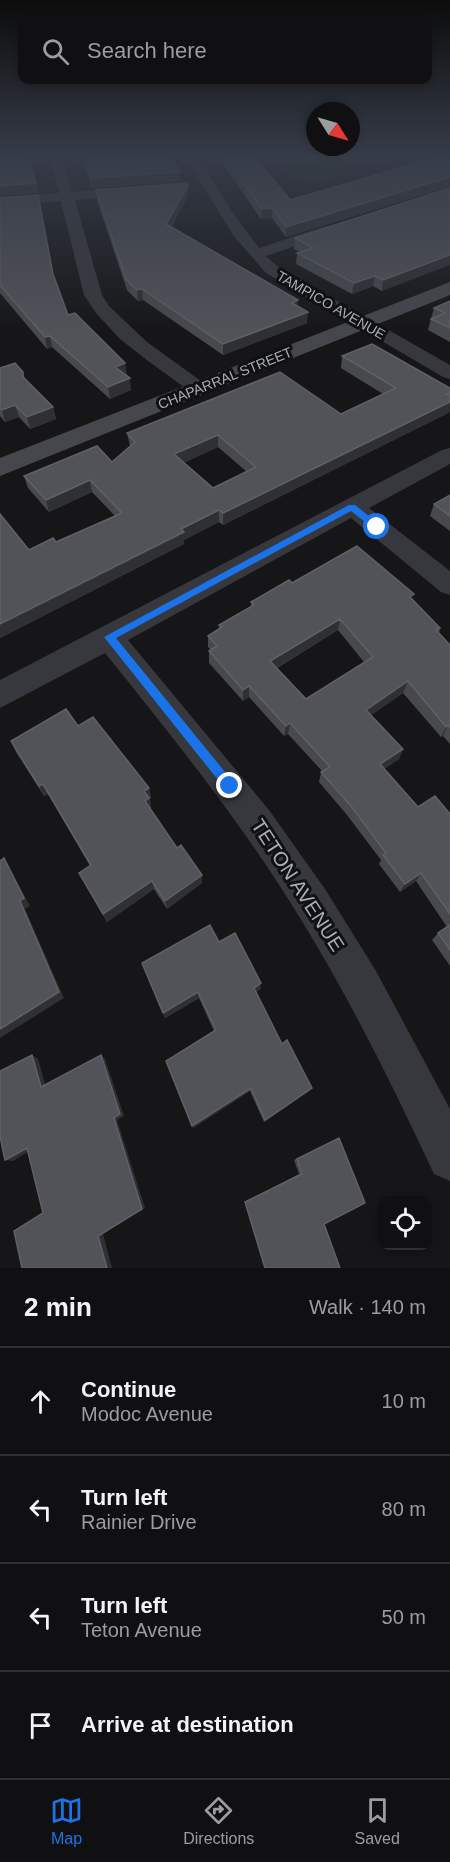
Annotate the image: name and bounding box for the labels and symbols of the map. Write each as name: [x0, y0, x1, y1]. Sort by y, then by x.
north arrow: [306, 102, 360, 156]
street label: TAMPICO AVENUE: [274, 267, 388, 343]
street label: CHAPARRAL STREET: [156, 344, 295, 412]
route start: [363, 513, 389, 539]
route end: [216, 772, 242, 798]
street label: TETON AVENUE: [247, 815, 349, 955]

